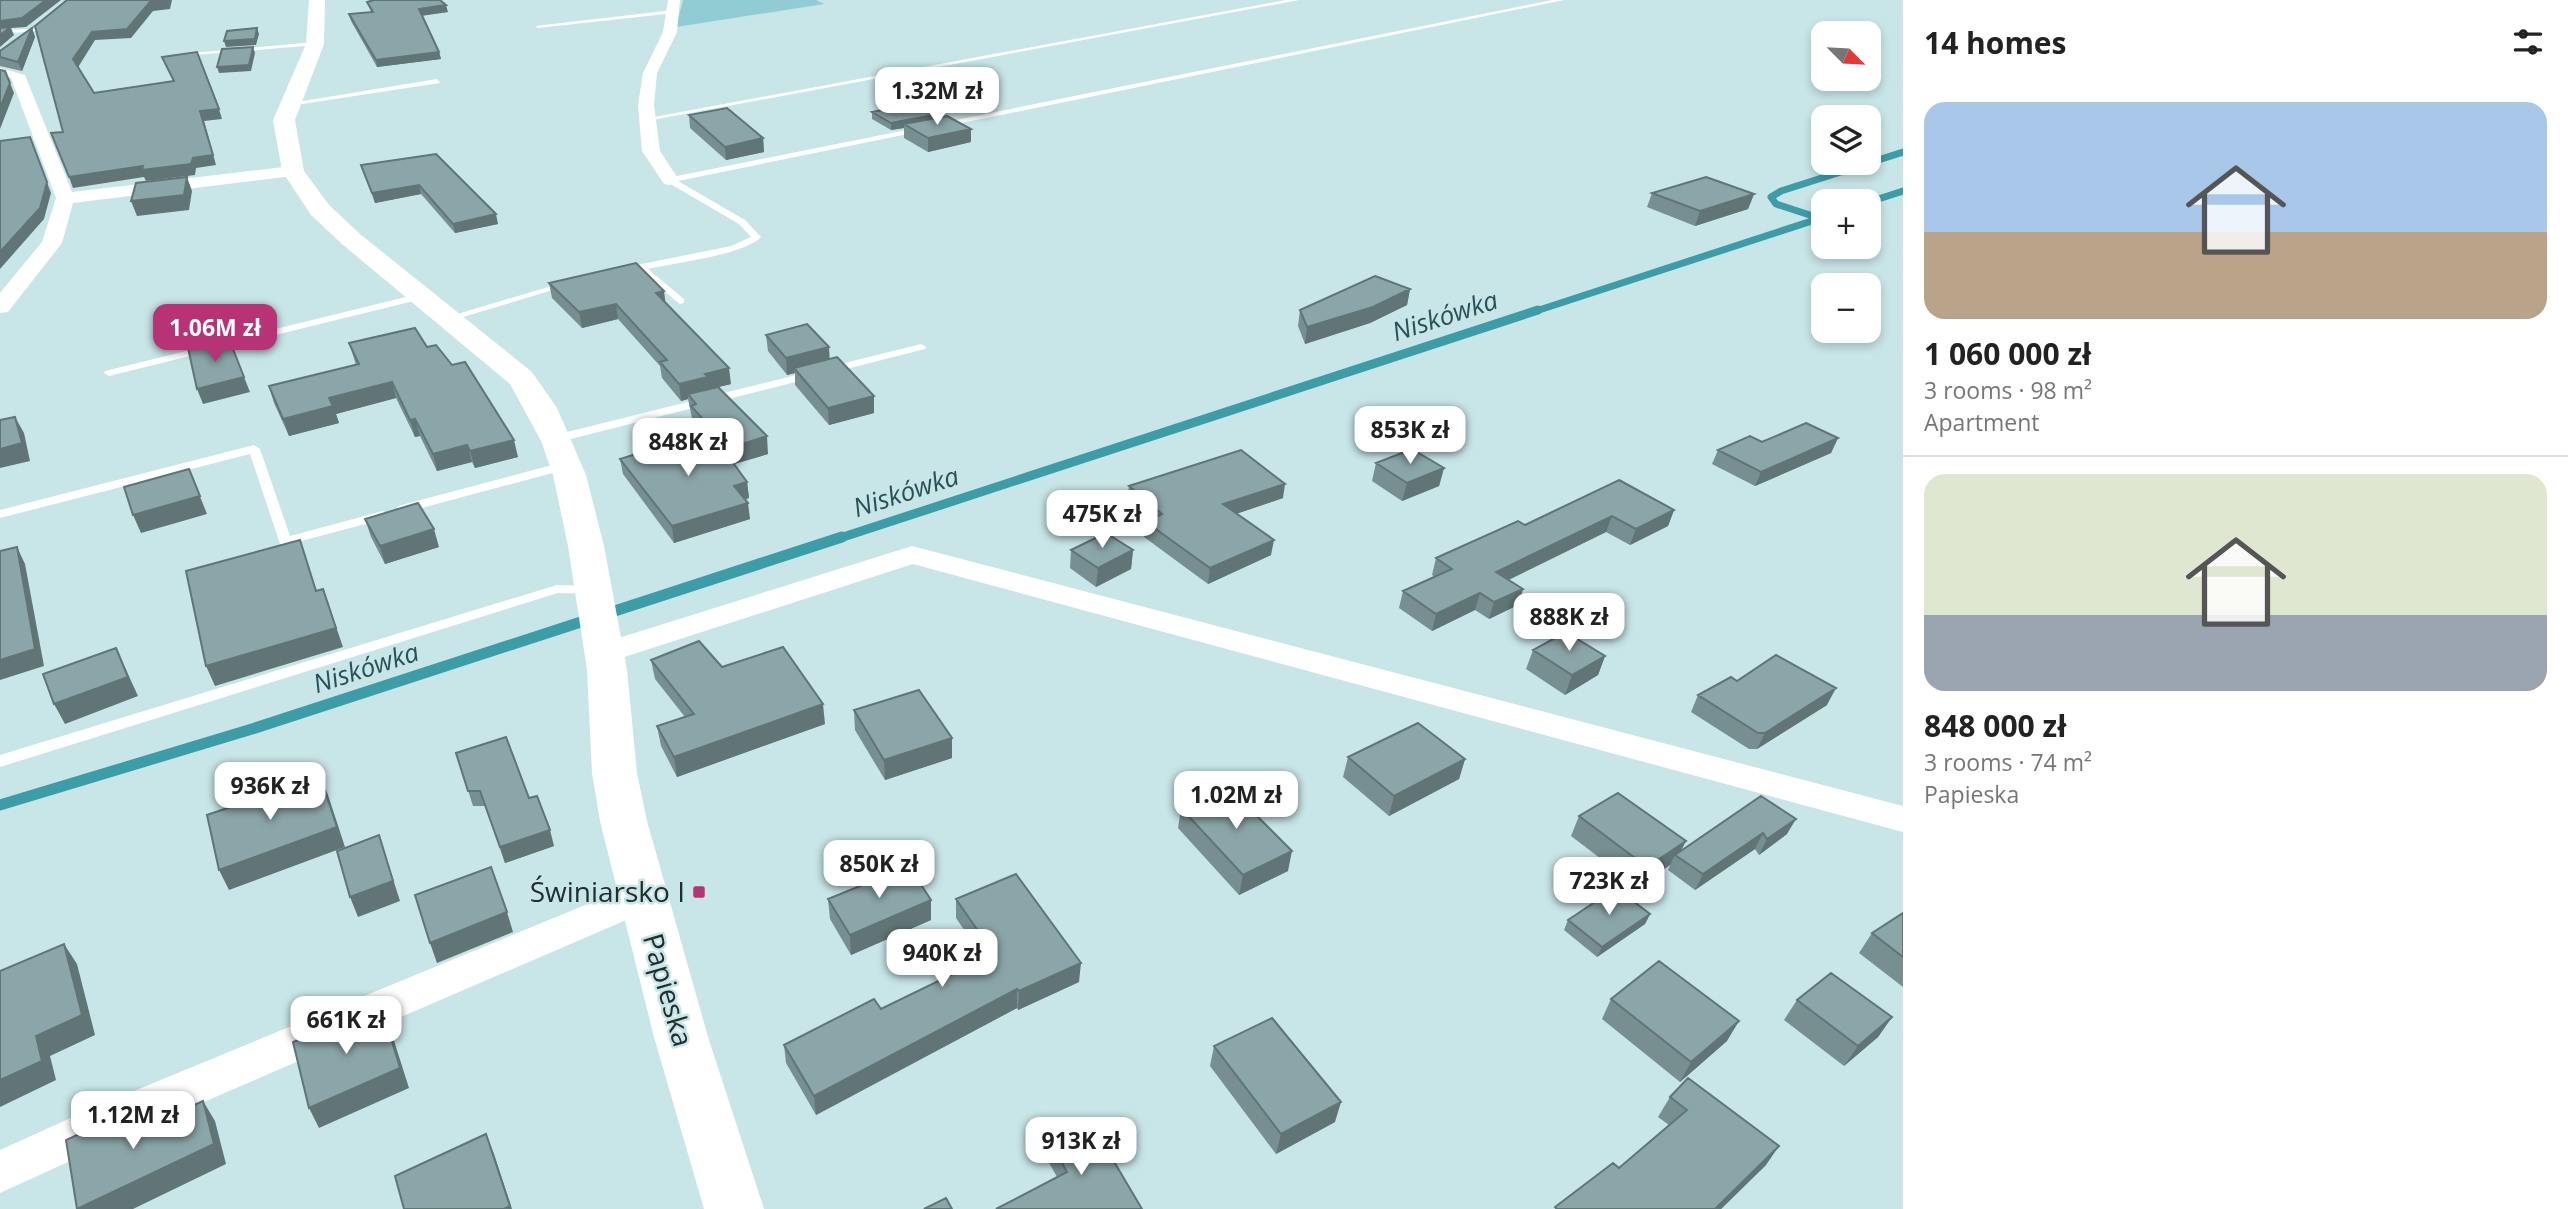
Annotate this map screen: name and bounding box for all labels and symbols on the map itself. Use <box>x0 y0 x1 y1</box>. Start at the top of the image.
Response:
north arrow <box>1811 21 1881 91</box>
pin: 1.32M zł <box>865 68 1009 127</box>
water label: Niskówka <box>1387 281 1503 349</box>
pin: 1.06M zł <box>143 304 287 364</box>
pin: 853K zł <box>1345 406 1475 466</box>
pin: 848K zł <box>623 419 753 478</box>
water label: Niskówka <box>848 457 964 525</box>
pin: 475K zł <box>1037 490 1167 550</box>
pin: 888K zł <box>1504 594 1634 653</box>
water label: Niskówka <box>308 633 424 701</box>
pin: 936K zł <box>205 762 335 822</box>
pin: 1.02M zł <box>1164 772 1308 831</box>
pin: 850K zł <box>814 841 944 900</box>
pin: 723K zł <box>1544 858 1674 917</box>
place label: Świniarsko I <box>530 872 685 910</box>
marker: Świniarsko I <box>691 884 707 900</box>
street label: Papieska <box>635 929 703 1051</box>
pin: 940K zł <box>877 930 1007 989</box>
pin: 661K zł <box>281 996 411 1056</box>
pin: 1.12M zł <box>61 1092 205 1151</box>
pin: 913K zł <box>1016 1118 1146 1177</box>

